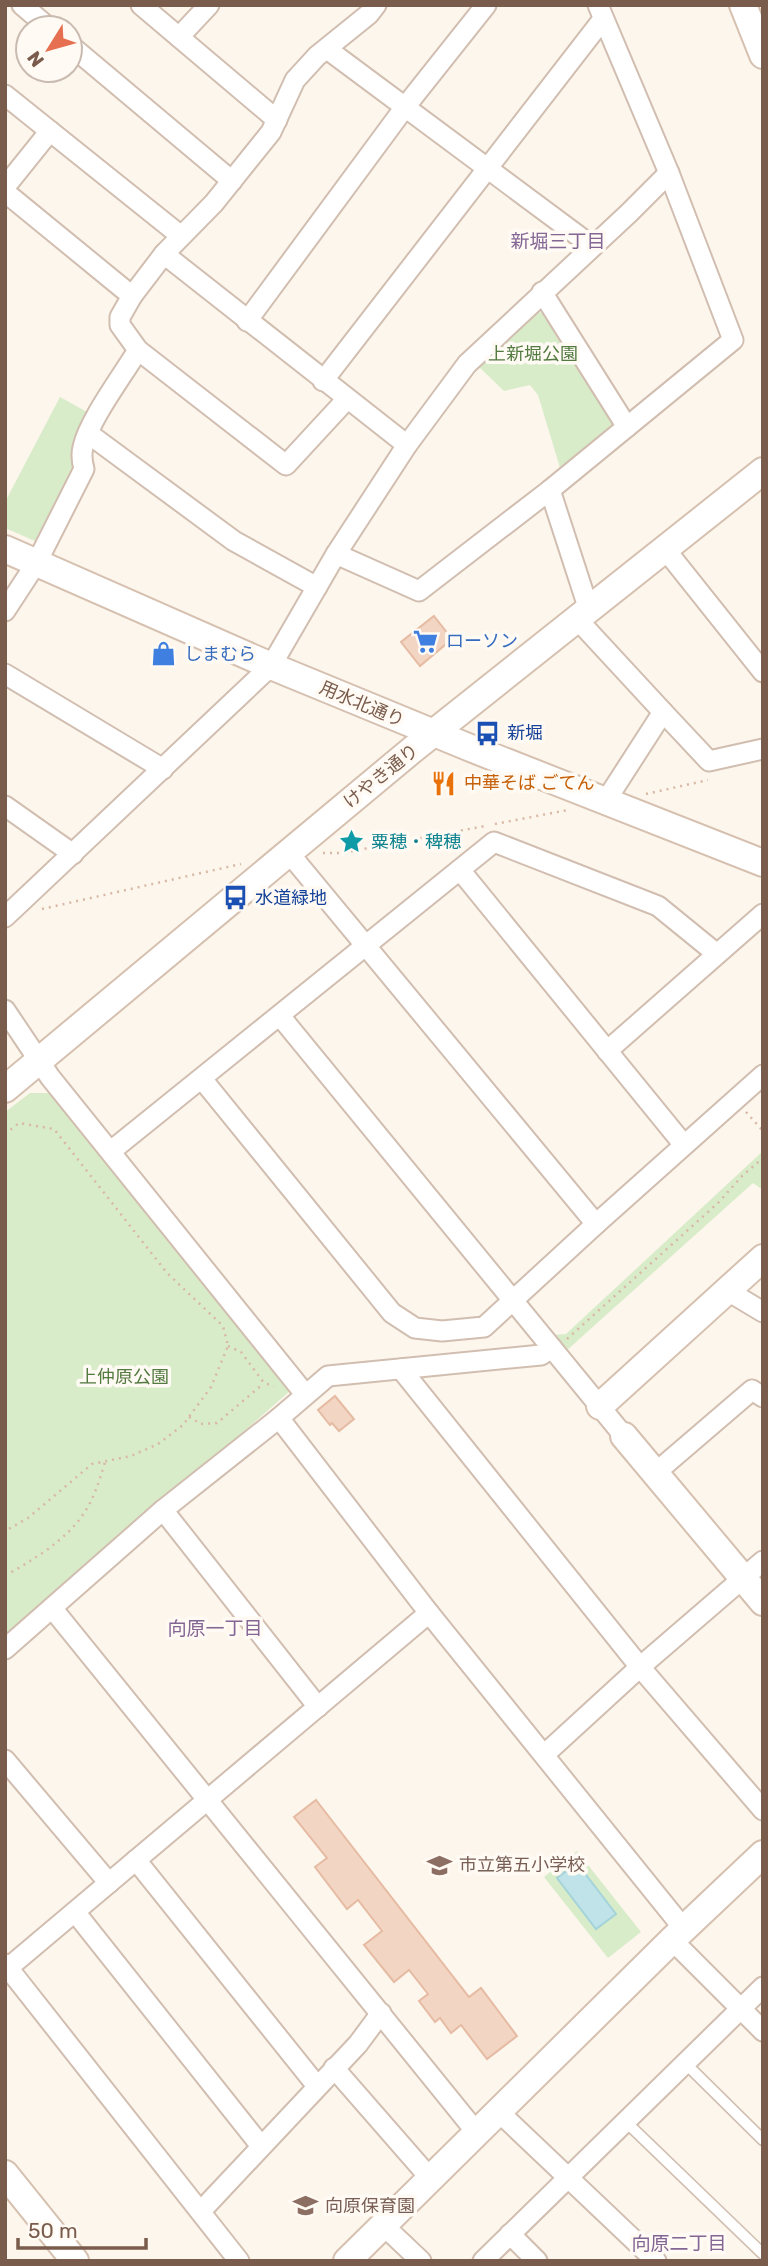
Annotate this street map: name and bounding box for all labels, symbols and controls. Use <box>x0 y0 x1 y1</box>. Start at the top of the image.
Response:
north arrow <box>14 14 84 84</box>
text: N <box>23 47 49 71</box>
district label: 新堀三丁目 <box>510 230 606 253</box>
park label: 上新堀公園 <box>488 343 578 365</box>
supermarket icon: ローソン <box>412 627 440 655</box>
place label: ローソン <box>446 630 518 652</box>
shop icon: しまむら <box>150 640 178 668</box>
place label: しまむら <box>184 643 256 665</box>
street label: 用水北通り <box>316 676 408 732</box>
bus stop icon: 新堀 <box>473 719 501 747</box>
place label: 新堀 <box>507 722 543 744</box>
street label: けやき通り <box>339 739 423 813</box>
restaurant icon: 中華そば ごてん <box>430 769 458 797</box>
place label: 中華そば ごてん <box>464 772 595 794</box>
place icon: 粟穂・稗穂 <box>337 828 365 856</box>
place label: 粟穂・稗穂 <box>371 831 461 853</box>
bus stop icon: 水道緑地 <box>221 884 249 912</box>
place label: 水道緑地 <box>255 887 327 909</box>
park label: 上仲原公園 <box>79 1366 169 1388</box>
district label: 向原一丁目 <box>167 1617 263 1640</box>
school or university icon: 市立第五小学校 <box>425 1851 453 1879</box>
place label: 市立第五小学校 <box>459 1854 585 1876</box>
school or university icon: 向原保育園 <box>291 2192 319 2220</box>
place label: 向原保育園 <box>325 2195 415 2217</box>
scale bar <box>18 2206 145 2250</box>
text: 50 m <box>28 2218 78 2243</box>
district label: 向原二丁目 <box>631 2232 727 2255</box>

